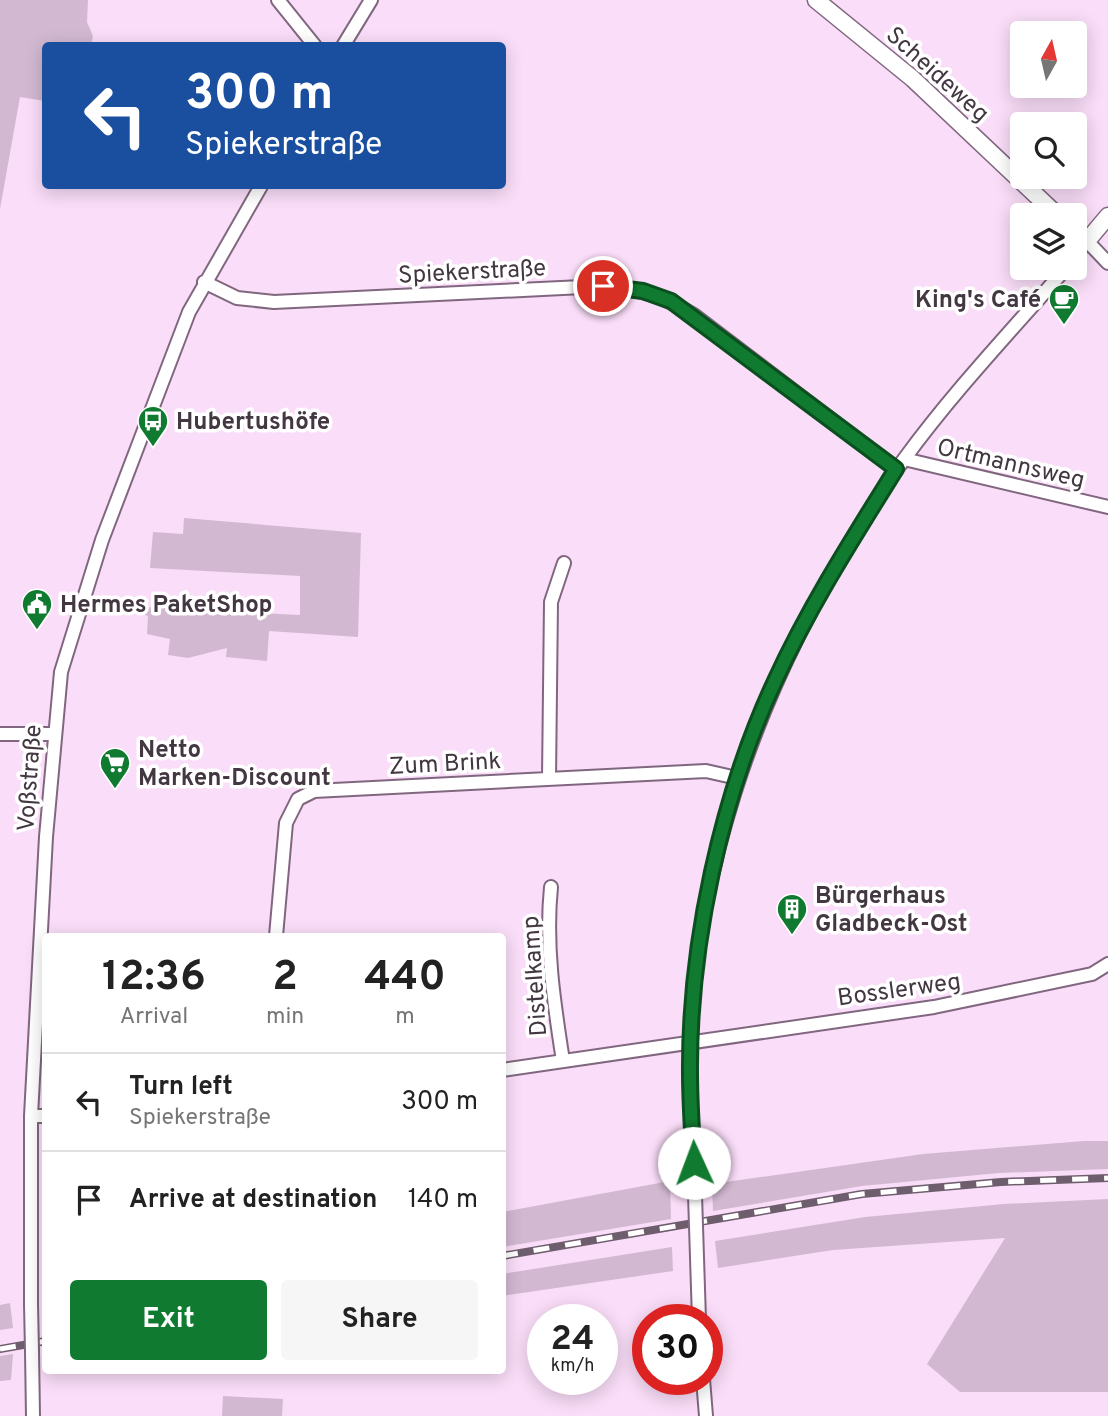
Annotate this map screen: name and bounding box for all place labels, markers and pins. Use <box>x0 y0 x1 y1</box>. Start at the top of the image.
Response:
pin <box>573 256 633 316</box>
cafe icon: King's Café <box>1047 282 1081 326</box>
place label: King's Café <box>915 286 1041 316</box>
bus stop icon: Hubertushöfe <box>136 404 170 448</box>
place label: Hubertushöfe <box>176 408 330 438</box>
public building icon: Hermes PaketShop <box>20 587 54 631</box>
place label: Hermes PaketShop <box>60 591 273 621</box>
place label: Netto Marken-Discount <box>138 736 331 794</box>
supermarket icon: Netto Marken-Discount <box>98 746 132 790</box>
place label: Bürgerhaus Gladbeck-Ost <box>815 882 967 940</box>
building icon: Bürgerhaus Gladbeck-Ost <box>775 892 809 936</box>

